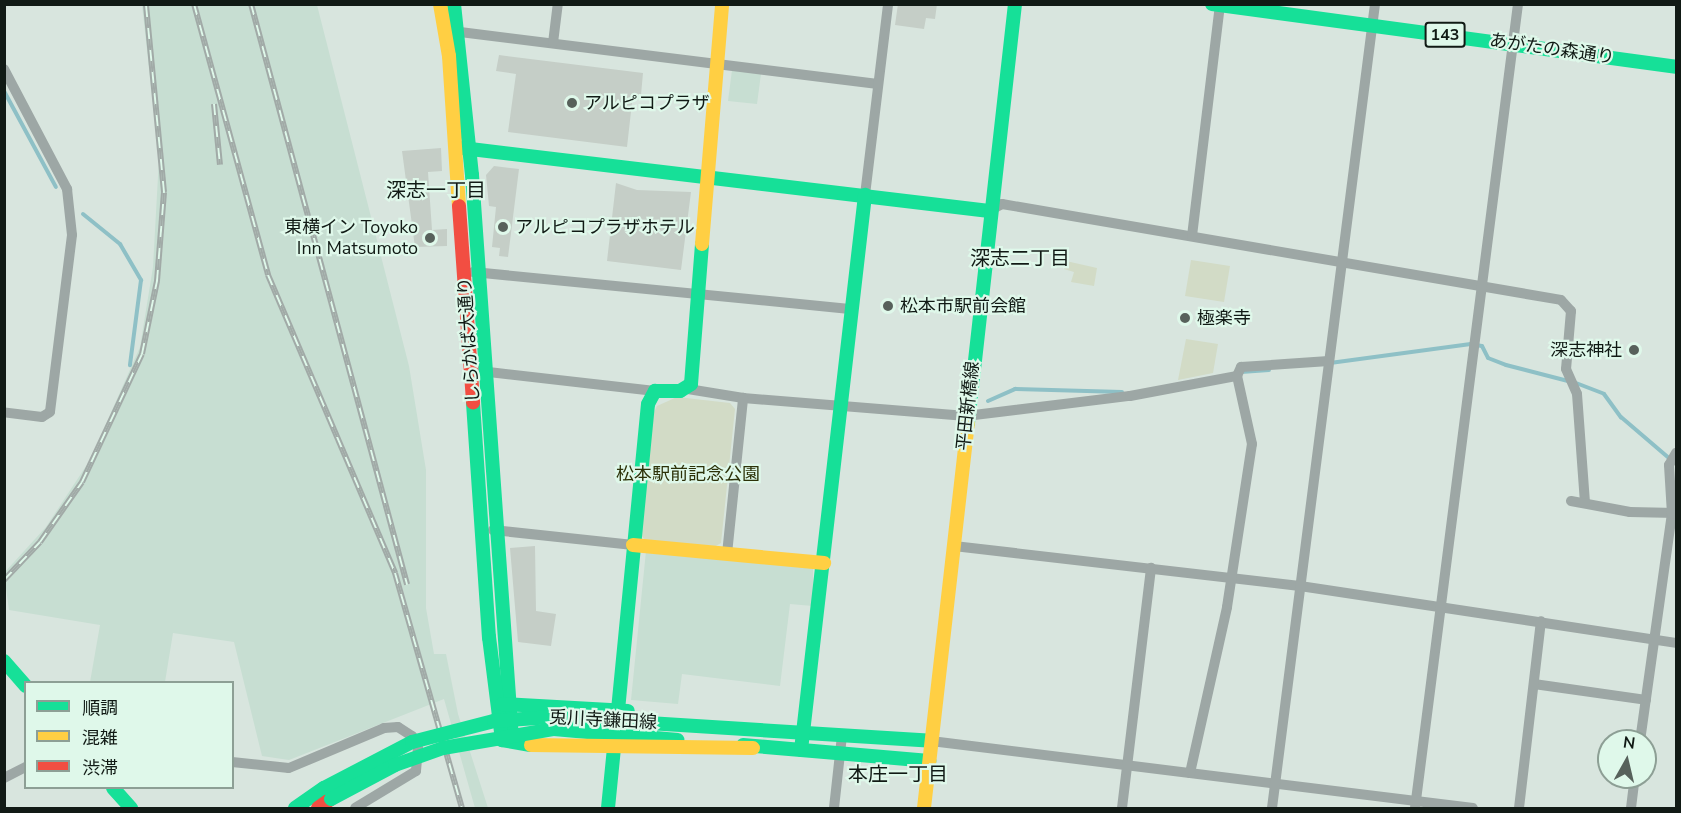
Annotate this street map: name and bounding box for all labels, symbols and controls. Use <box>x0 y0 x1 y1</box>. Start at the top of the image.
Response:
road number: 143 <box>1424 22 1466 48</box>
street label: あがたの森通り <box>1488 30 1616 68</box>
place label: アルピコプラザ <box>584 92 710 114</box>
marker: アルピコプラザ <box>565 96 579 110</box>
district label: 深志一丁目 <box>386 178 486 202</box>
place label: アルピコプラザホテル <box>515 216 695 238</box>
place label: 東横イン Toyoko Inn Matsumoto <box>284 217 418 260</box>
marker: アルピコプラザホテル <box>496 220 510 234</box>
marker: 東横イン Toyoko Inn Matsumoto <box>423 231 437 245</box>
district label: 深志二丁目 <box>970 246 1070 270</box>
street label: しらかば大通り <box>454 276 484 404</box>
place label: 松本市駅前会館 <box>900 295 1026 317</box>
marker: 松本市駅前会館 <box>881 299 895 313</box>
place label: 極楽寺 <box>1197 307 1251 329</box>
marker: 極楽寺 <box>1178 311 1192 325</box>
place label: 深志神社 <box>1550 339 1622 361</box>
marker: 深志神社 <box>1627 343 1641 357</box>
street label: 平田新橋線 <box>953 360 983 452</box>
park label: 松本駅前記念公園 <box>616 463 760 485</box>
legend <box>24 681 234 789</box>
text: 順調 <box>82 696 118 720</box>
street label: 兎川寺鎌田線 <box>549 706 657 734</box>
text: 混雑 <box>82 726 118 750</box>
north arrow <box>1597 729 1657 789</box>
text: N <box>1622 731 1637 755</box>
text: 渋滞 <box>82 756 118 780</box>
district label: 本庄一丁目 <box>848 762 948 786</box>

